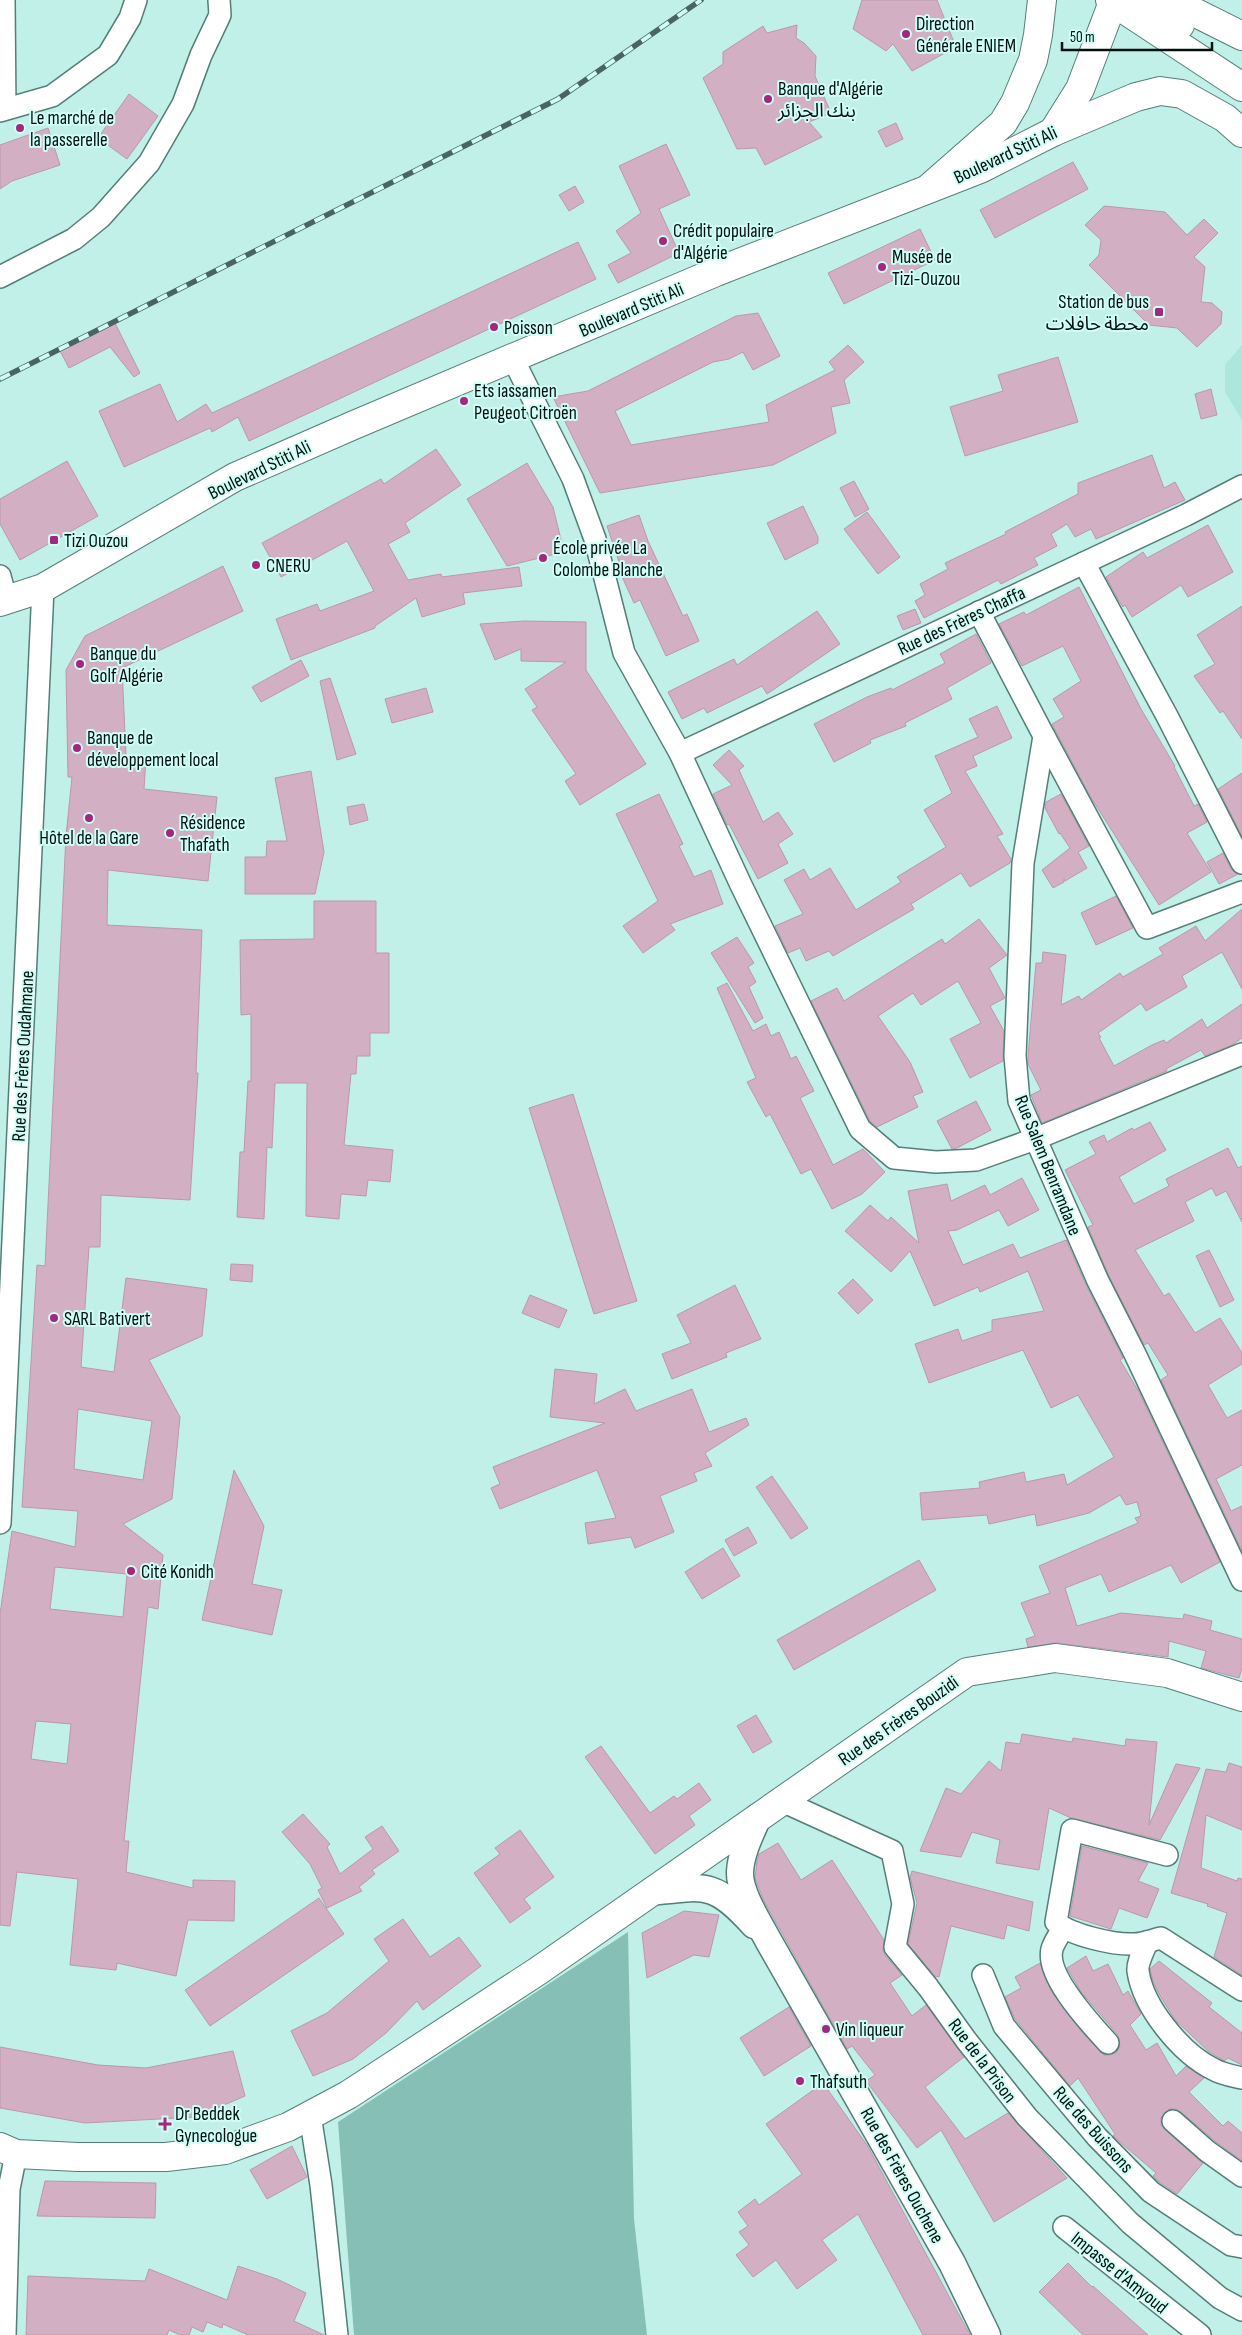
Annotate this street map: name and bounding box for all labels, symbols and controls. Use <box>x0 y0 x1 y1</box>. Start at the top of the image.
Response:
place label: Direction Générale ENIEM <box>916 13 1016 58</box>
scale bar <box>1062 20 1212 52</box>
marker: Direction Générale ENIEM <box>900 28 912 40</box>
text: 50 m <box>1070 28 1095 47</box>
place label: Banque d'Algérie بنك الجزائر <box>777 78 883 123</box>
marker: Banque d'Algérie بنك الجزائر <box>762 93 774 105</box>
place label: Le marché de la passerelle <box>30 107 114 152</box>
street label: Boulevard Stiti Ali <box>950 121 1061 189</box>
marker: Le marché de la passerelle <box>14 122 26 134</box>
place label: Crédit populaire d'Algérie <box>673 220 774 265</box>
marker: Crédit populaire d'Algérie <box>657 235 669 247</box>
place label: Musée de Tizi-Ouzou <box>892 246 960 291</box>
marker: Musée de Tizi-Ouzou <box>876 261 888 273</box>
street label: Boulevard Stiti Ali <box>576 278 687 343</box>
place label: Station de bus محطة حافلات <box>1046 291 1149 336</box>
marker: Station de bus محطة حافلات <box>1153 306 1165 318</box>
place label: Poisson <box>504 317 553 340</box>
marker: Poisson <box>488 321 500 333</box>
place label: Ets iassamen Peugeot Citroën <box>474 380 577 425</box>
marker: Ets iassamen Peugeot Citroën <box>458 395 470 407</box>
street label: Boulevard Stiti Ali <box>205 436 315 505</box>
place label: Tizi Ouzou <box>64 530 128 553</box>
marker: Tizi Ouzou <box>48 534 60 546</box>
place label: École privée La Colombe Blanche <box>553 537 663 582</box>
marker: École privée La Colombe Blanche <box>537 552 549 564</box>
place label: CNERU <box>266 555 311 578</box>
marker: CNERU <box>250 559 262 571</box>
street label: Rue des Frères Chaffa <box>894 582 1029 661</box>
place label: Banque du Golf Algérie <box>90 643 163 688</box>
marker: Banque du Golf Algérie <box>74 658 86 670</box>
place label: Banque de développement local <box>87 727 219 772</box>
marker: Banque de développement local <box>71 742 83 754</box>
marker: Hôtel de la Gare <box>83 812 95 824</box>
place label: Résidence Thafath <box>180 812 245 857</box>
place label: Hôtel de la Gare <box>39 827 139 850</box>
marker: Résidence Thafath <box>164 827 176 839</box>
street label: Rue des Frères Oudahmane <box>8 970 39 1142</box>
street label: Rue Salem Benramdane <box>1009 1092 1086 1239</box>
place label: SARL Bativert <box>64 1308 151 1331</box>
marker: SARL Bativert <box>48 1312 60 1324</box>
place label: Cité Konidh <box>141 1561 214 1584</box>
marker: Cité Konidh <box>125 1565 137 1577</box>
street label: Rue des Frères Bouzidi <box>834 1671 963 1771</box>
street label: Rue de la Prison <box>943 2014 1021 2108</box>
place label: Vin liqueur <box>836 2019 904 2042</box>
marker: Vin liqueur <box>820 2023 832 2035</box>
place label: Thafsuth <box>810 2071 867 2094</box>
marker: Thafsuth <box>794 2075 806 2087</box>
street label: Rue des Buissons <box>1048 2082 1138 2178</box>
place label: Dr Beddek Gynecologue <box>175 2103 257 2148</box>
street label: Rue des Frères Ouchene <box>855 2104 949 2248</box>
marker: Dr Beddek Gynecologue <box>159 2118 171 2130</box>
street label: Impasse d'Amyoud <box>1066 2227 1172 2319</box>

